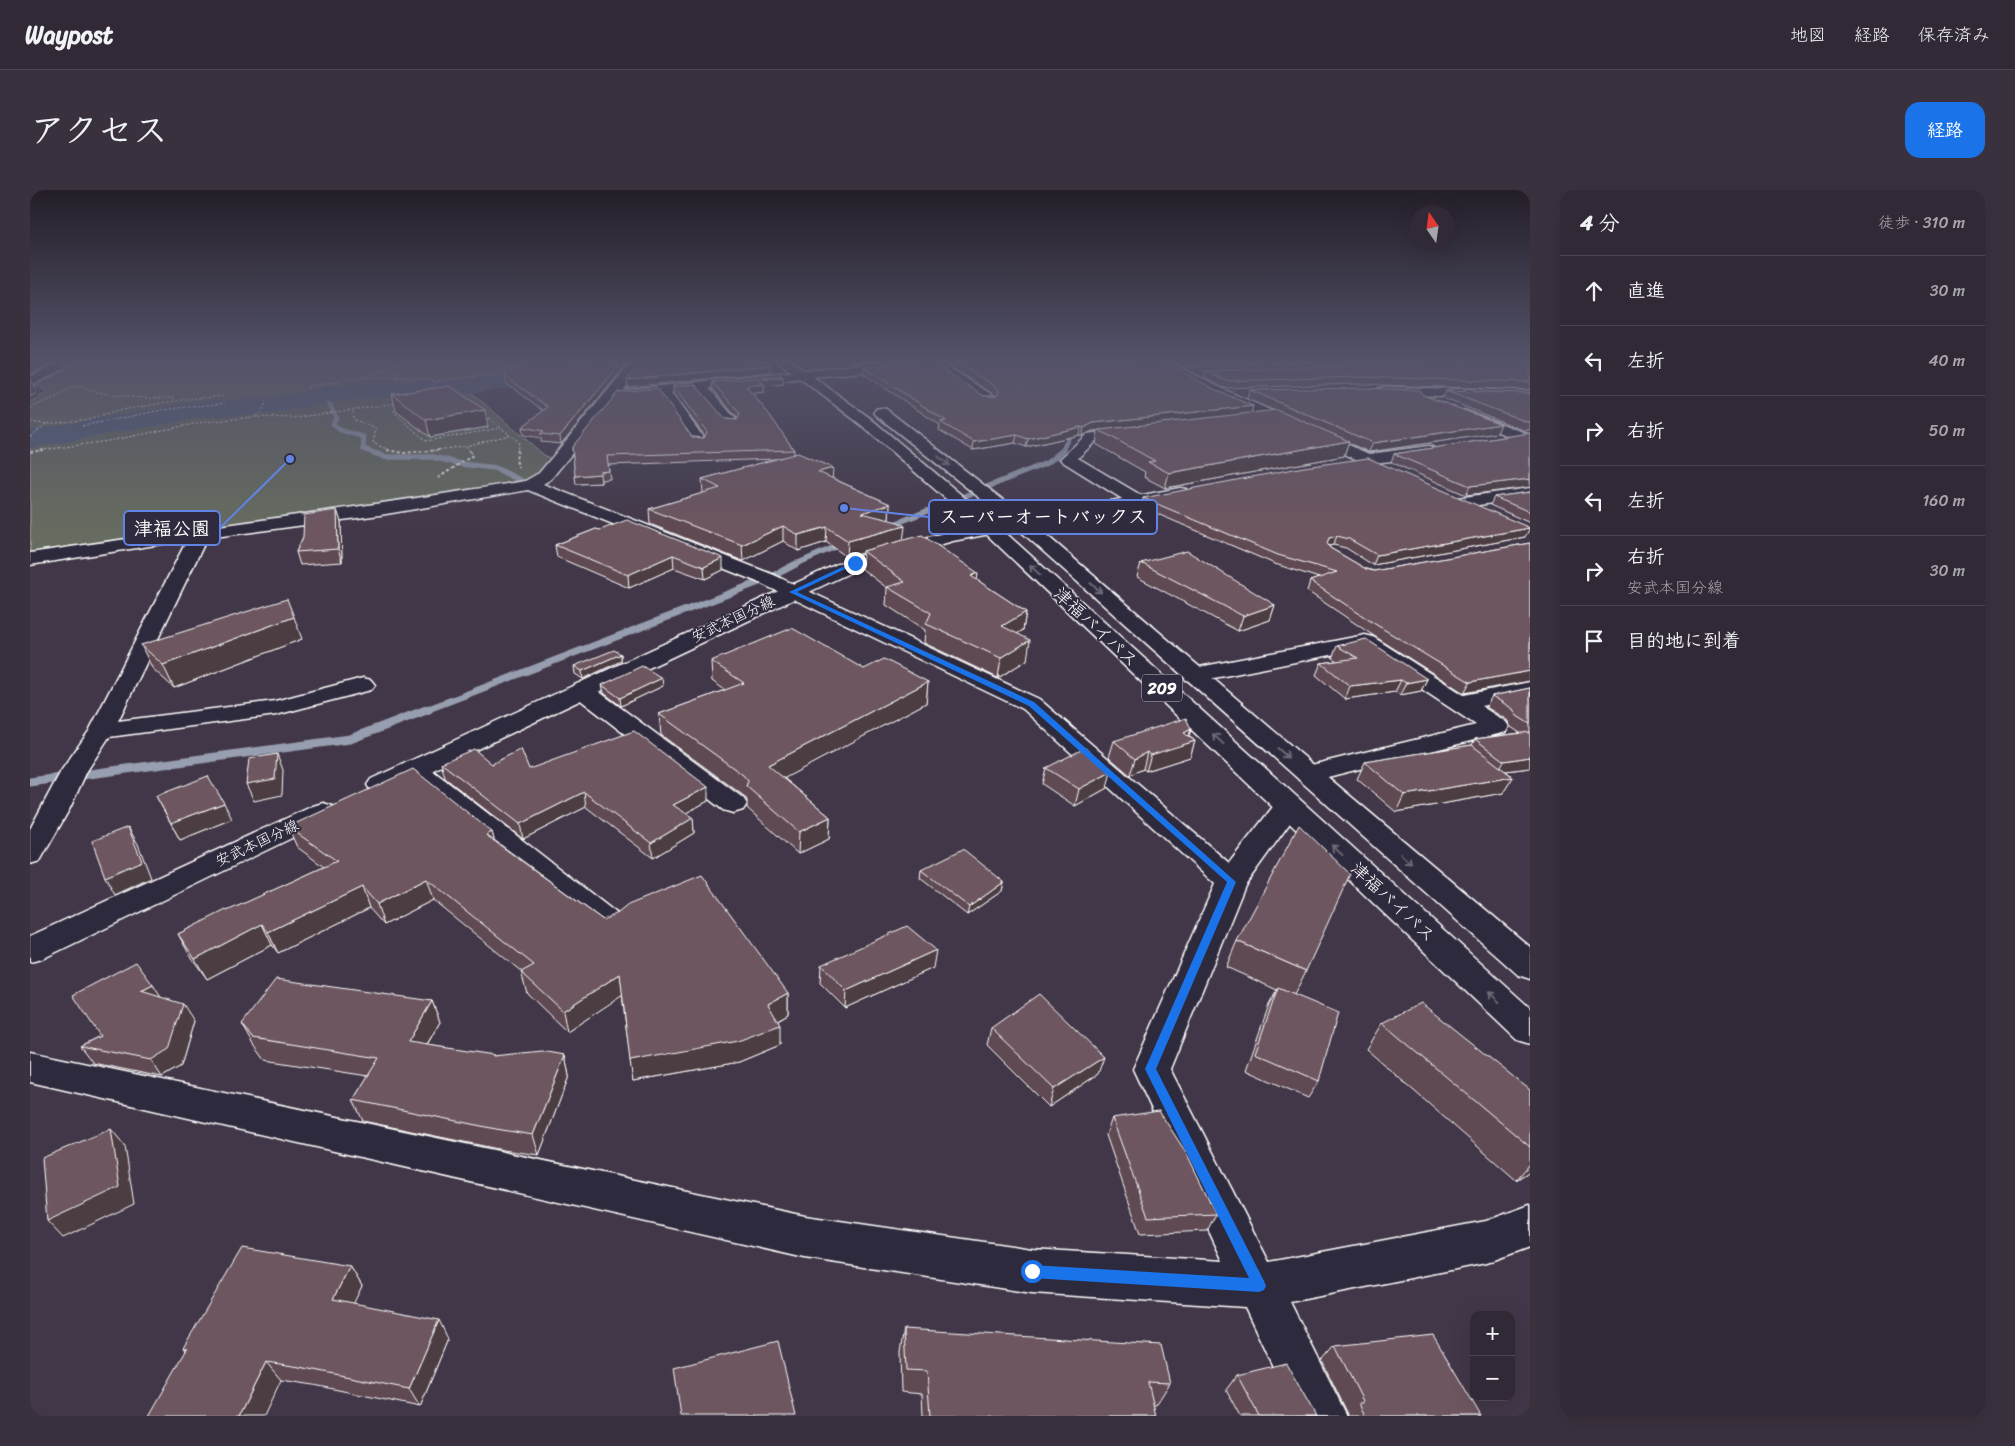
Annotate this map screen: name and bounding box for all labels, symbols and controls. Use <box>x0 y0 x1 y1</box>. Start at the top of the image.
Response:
text: Waypost <box>25 14 113 56</box>
text: 地図 <box>1790 19 1826 51</box>
text: 経路 <box>1854 19 1890 51</box>
text: 保存済み <box>1918 19 1990 51</box>
text: アクセス <box>30 99 168 161</box>
button: 経路 <box>1905 102 1985 158</box>
text: 4 分 <box>1580 204 1620 242</box>
north arrow <box>1410 205 1455 250</box>
text: 徒歩 · 310 m <box>1878 208 1965 237</box>
text: 直進 <box>1627 274 1665 307</box>
text: 30 m <box>1930 276 1965 305</box>
icon: ahead <box>1580 277 1608 305</box>
text: 左折 <box>1627 344 1665 377</box>
text: 40 m <box>1928 346 1965 375</box>
icon: left <box>1580 347 1608 375</box>
text: 右折 <box>1627 414 1665 447</box>
text: 50 m <box>1929 416 1965 445</box>
icon: right <box>1580 417 1608 445</box>
one-way arrow <box>937 456 950 467</box>
text: 左折 <box>1627 484 1665 517</box>
text: 160 m <box>1922 486 1965 515</box>
icon: left <box>1580 487 1608 515</box>
callout: スーパーオートバックス <box>929 500 1157 534</box>
text: スーパーオートバックス <box>939 500 1147 533</box>
callout: 津福公園 <box>124 511 220 545</box>
text: 津福公園 <box>134 512 210 545</box>
text: 右折 <box>1627 540 1665 573</box>
route end <box>844 552 867 575</box>
text: 30 m <box>1930 556 1965 585</box>
icon: right <box>1580 557 1608 585</box>
one-way arrow <box>1028 564 1041 575</box>
text: 安武本国分線 <box>1627 573 1723 602</box>
street label: 津福バイパス <box>1046 579 1146 675</box>
one-way arrow <box>1089 582 1102 594</box>
street label: 安武本国分線 <box>687 588 779 650</box>
text: 目的地に到着 <box>1627 624 1741 657</box>
icon: arrive <box>1580 627 1608 655</box>
road number: 209 <box>1142 674 1182 702</box>
one-way arrow <box>1212 733 1224 745</box>
one-way arrow <box>1277 747 1290 759</box>
street label: 安武本国分線 <box>211 812 303 874</box>
one-way arrow <box>1331 844 1344 856</box>
street label: 津福バイパス <box>1343 854 1443 950</box>
one-way arrow <box>1400 854 1413 865</box>
one-way arrow <box>1488 991 1501 1003</box>
route start <box>1021 1260 1044 1283</box>
map controls <box>1470 1311 1515 1401</box>
button: + <box>1470 1311 1515 1356</box>
button: − <box>1470 1356 1515 1401</box>

